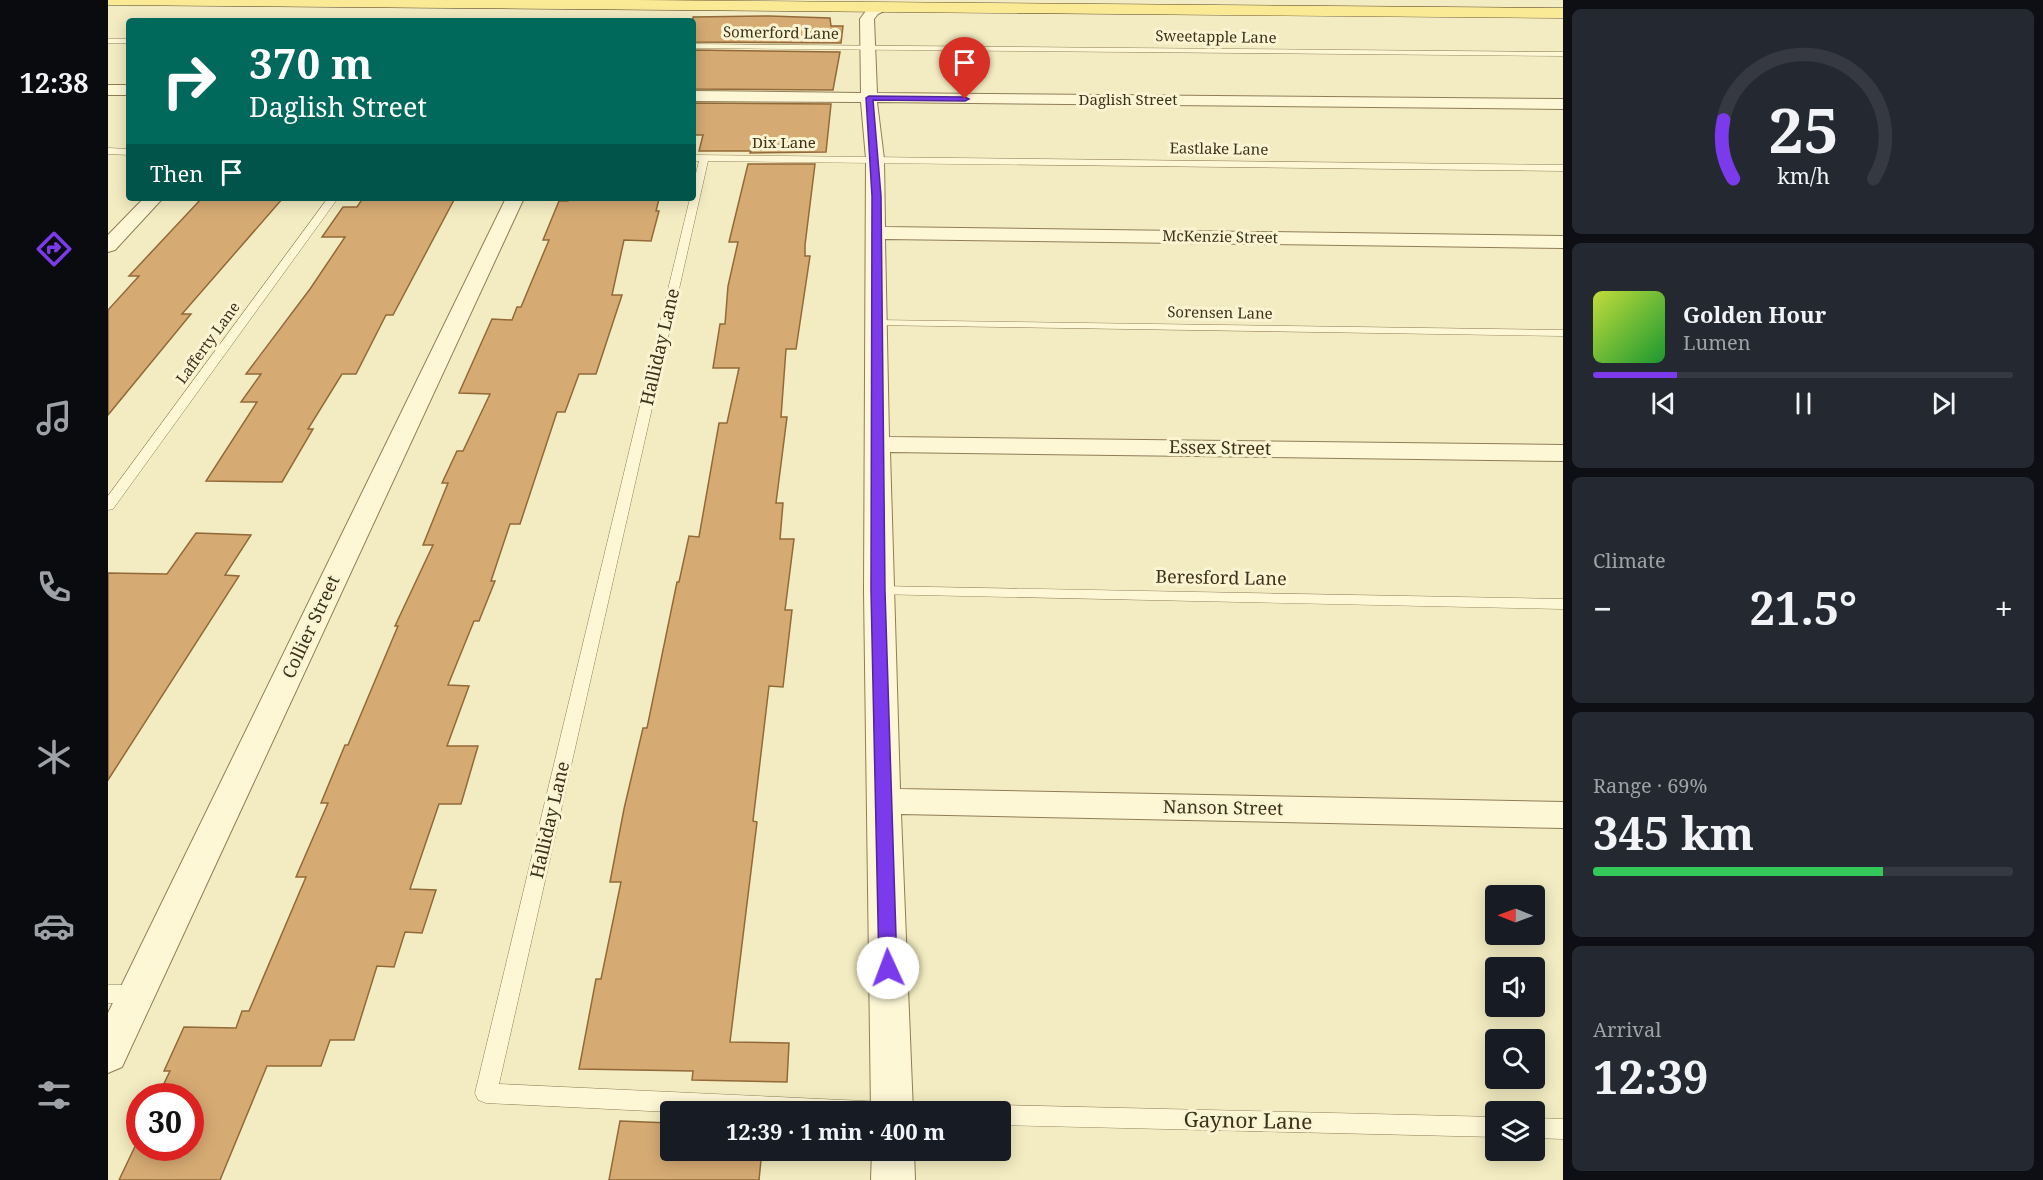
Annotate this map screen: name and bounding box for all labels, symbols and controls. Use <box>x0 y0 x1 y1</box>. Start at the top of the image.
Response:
street label: Somerford Lane <box>723 21 839 43</box>
street label: Sweetapple Lane <box>1155 25 1277 47</box>
text: 370 m <box>249 34 373 91</box>
pin <box>939 37 990 99</box>
icon: right <box>150 42 228 120</box>
icon: arrive <box>948 46 981 79</box>
text: 12:38 <box>19 64 89 101</box>
text: 25 <box>1768 86 1838 171</box>
text: Daglish Street <box>249 88 427 125</box>
street label: Daglish Street <box>1079 89 1177 109</box>
street label: Dix Lane <box>752 132 816 152</box>
street label: Eastlake Lane <box>1169 137 1269 159</box>
icon: arrive <box>215 156 248 189</box>
text: Then <box>150 158 203 188</box>
text: km/h <box>1777 161 1830 190</box>
street label: McKenzie Street <box>1162 225 1278 247</box>
icon: directions <box>33 228 75 270</box>
street label: Halliday Lane <box>634 286 684 408</box>
street label: Lafferty Lane <box>171 297 244 387</box>
text: Golden Hour <box>1683 299 1826 329</box>
street label: Sorensen Lane <box>1167 301 1273 323</box>
text: Lumen <box>1683 329 1751 356</box>
icon: previous <box>1647 387 1680 420</box>
icon: pause <box>1787 387 1820 420</box>
icon: next <box>1927 387 1960 420</box>
icon: music <box>33 397 75 439</box>
street label: Essex Street <box>1169 434 1271 460</box>
text: Climate <box>1593 547 1666 574</box>
street label: Beresford Lane <box>1155 564 1287 590</box>
icon: phone <box>33 566 75 608</box>
street label: Collier Street <box>276 571 345 682</box>
text: 21.5° <box>1750 577 1857 638</box>
text: − <box>1593 586 1612 631</box>
text: + <box>1995 586 2013 631</box>
icon: climate <box>33 736 75 778</box>
street label: Halliday Lane <box>524 759 574 881</box>
text: Range · 69% <box>1593 772 1707 799</box>
street label: Nanson Street <box>1163 794 1283 820</box>
text: 345 km <box>1593 802 1754 863</box>
north arrow <box>1485 885 1545 945</box>
map controls <box>1485 885 1545 1161</box>
icon: car <box>33 905 75 947</box>
position arrow <box>856 936 920 1000</box>
button: sound <box>1485 957 1545 1017</box>
text: Arrival <box>1593 1016 1661 1043</box>
button: search <box>1485 1029 1545 1089</box>
text: 12:39 <box>1593 1046 1708 1107</box>
icon: filters <box>33 1074 75 1116</box>
speed limit sign: 30 <box>126 1083 204 1161</box>
button: layers <box>1485 1101 1545 1161</box>
street label: Gaynor Lane <box>1183 1105 1313 1135</box>
text: 12:39 · 1 min · 400 m <box>726 1116 945 1146</box>

